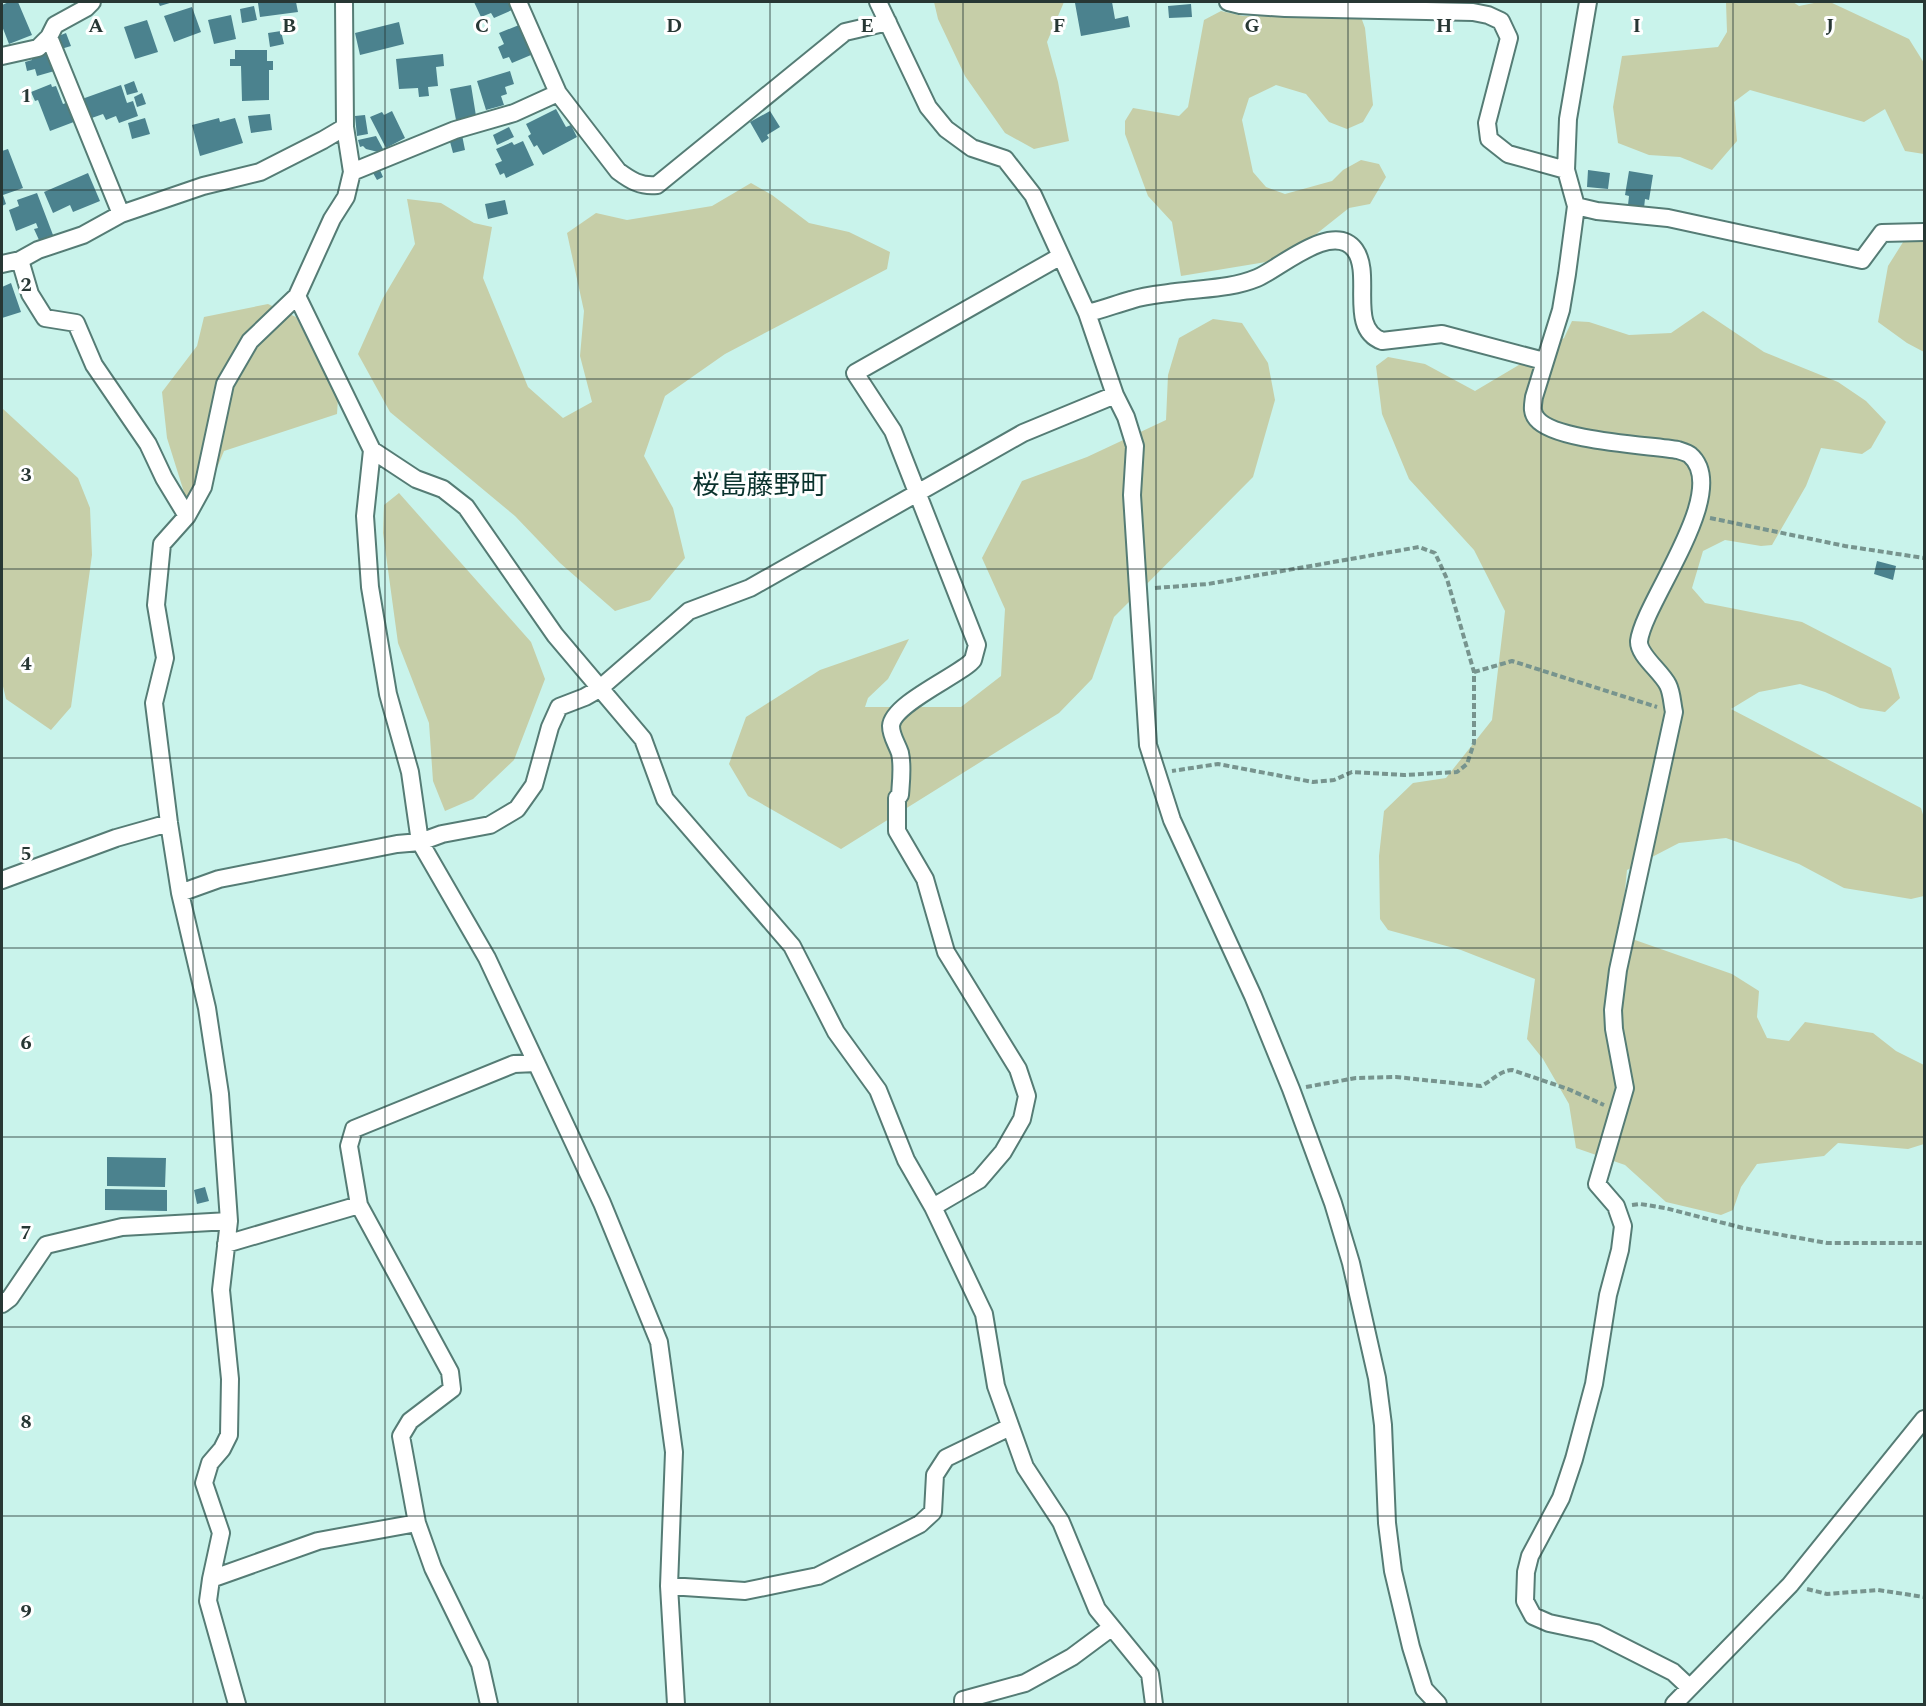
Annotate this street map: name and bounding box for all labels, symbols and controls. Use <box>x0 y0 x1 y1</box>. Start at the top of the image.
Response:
text: A <box>88 11 104 41</box>
text: B <box>282 11 296 41</box>
text: C <box>475 11 489 41</box>
text: D <box>666 11 682 41</box>
text: E <box>860 11 874 41</box>
text: F <box>1053 11 1065 41</box>
text: G <box>1244 11 1260 41</box>
text: H <box>1436 11 1452 41</box>
text: I <box>1633 11 1641 41</box>
text: J <box>1826 11 1834 41</box>
text: 1 <box>20 81 32 111</box>
text: 2 <box>20 270 32 300</box>
text: 3 <box>20 460 32 490</box>
district label: 桜島藤野町 <box>693 465 828 507</box>
text: 4 <box>20 649 32 679</box>
text: 5 <box>20 839 32 869</box>
text: 6 <box>20 1028 32 1058</box>
text: 7 <box>20 1218 32 1248</box>
text: 8 <box>20 1407 32 1437</box>
text: 9 <box>20 1597 32 1627</box>

